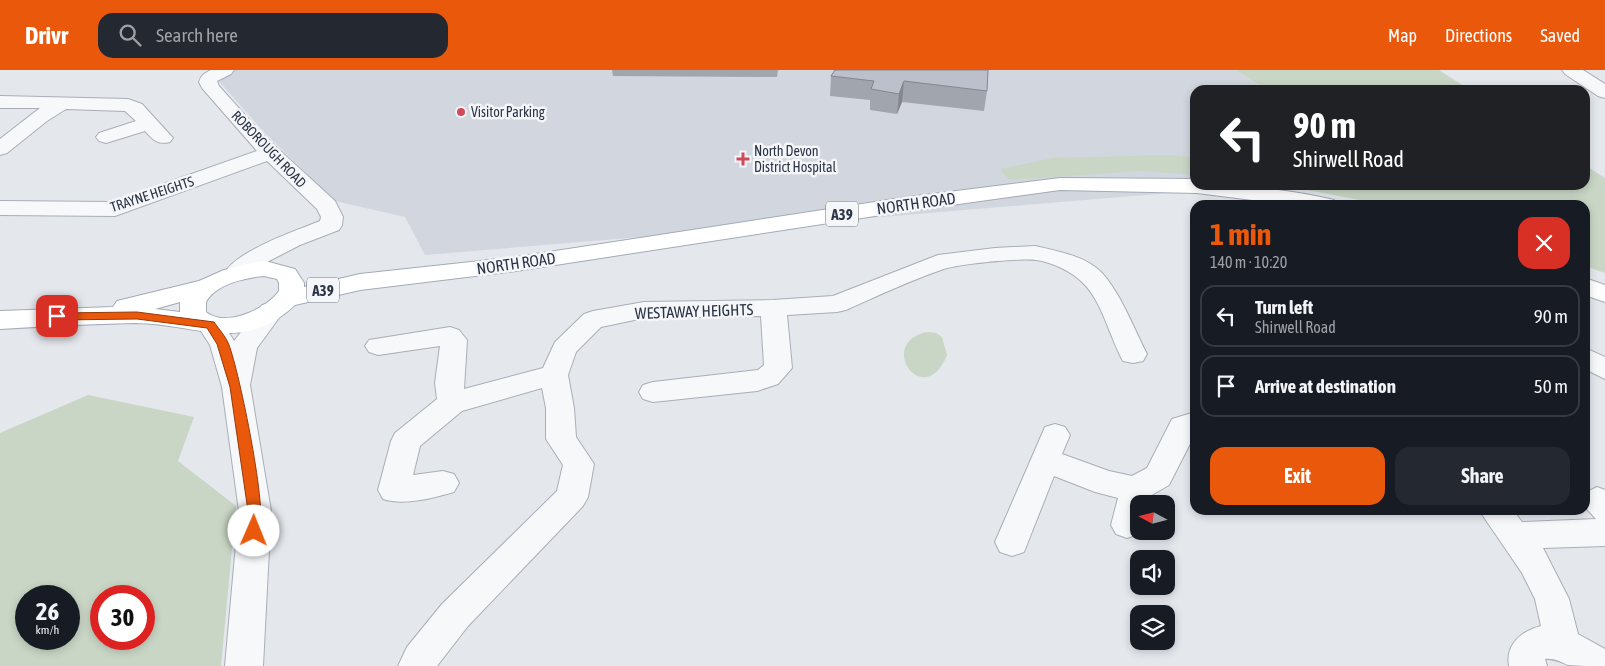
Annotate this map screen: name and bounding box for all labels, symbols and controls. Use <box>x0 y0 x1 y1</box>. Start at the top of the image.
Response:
search box <box>98 13 448 58</box>
icon: search <box>116 21 144 49</box>
text: Drivr <box>25 22 68 49</box>
text: Search here <box>156 24 238 46</box>
text: Map <box>1388 25 1417 46</box>
text: Directions <box>1445 25 1512 46</box>
text: Saved <box>1540 25 1580 46</box>
place label: Visitor Parking <box>471 104 545 120</box>
icon: left <box>1210 105 1275 170</box>
text: 90 m <box>1293 105 1356 145</box>
marker: Visitor Parking <box>455 106 467 118</box>
street label: ROBOROUGH ROAD <box>228 107 310 191</box>
place label: North Devon District Hospital <box>754 143 837 175</box>
text: Shirwell Road <box>1293 146 1404 172</box>
marker: North Devon District Hospital <box>736 152 750 166</box>
street label: TRAYNE HEIGHTS <box>108 173 196 215</box>
street label: NORTH ROAD <box>875 189 957 217</box>
road number: A39 <box>826 202 858 226</box>
text: 1 min <box>1210 217 1271 251</box>
button: close <box>1518 217 1570 269</box>
street label: NORTH ROAD <box>475 249 557 277</box>
text: 140 m · 10:20 <box>1210 253 1287 271</box>
road number: A39 <box>307 278 339 302</box>
pin <box>36 295 78 337</box>
text: Turn left <box>1255 296 1313 318</box>
street label: WESTAWAY HEIGHTS <box>635 300 754 322</box>
icon: arrive <box>43 302 71 330</box>
icon: left <box>1212 302 1240 330</box>
text: 90 m <box>1534 305 1568 327</box>
text: Shirwell Road <box>1255 318 1336 336</box>
icon: arrive <box>1212 372 1240 400</box>
text: Arrive at destination <box>1255 375 1396 397</box>
text: 50 m <box>1534 375 1568 397</box>
button: Exit <box>1210 447 1385 505</box>
button: Share <box>1395 447 1570 505</box>
north arrow <box>1130 495 1175 540</box>
map controls <box>1130 495 1175 650</box>
position arrow <box>227 504 279 556</box>
button: sound <box>1130 550 1175 595</box>
speed limit sign: 30 <box>90 585 155 650</box>
text: 26 <box>36 597 59 625</box>
button: layers <box>1130 605 1175 650</box>
text: km/h <box>36 623 59 637</box>

